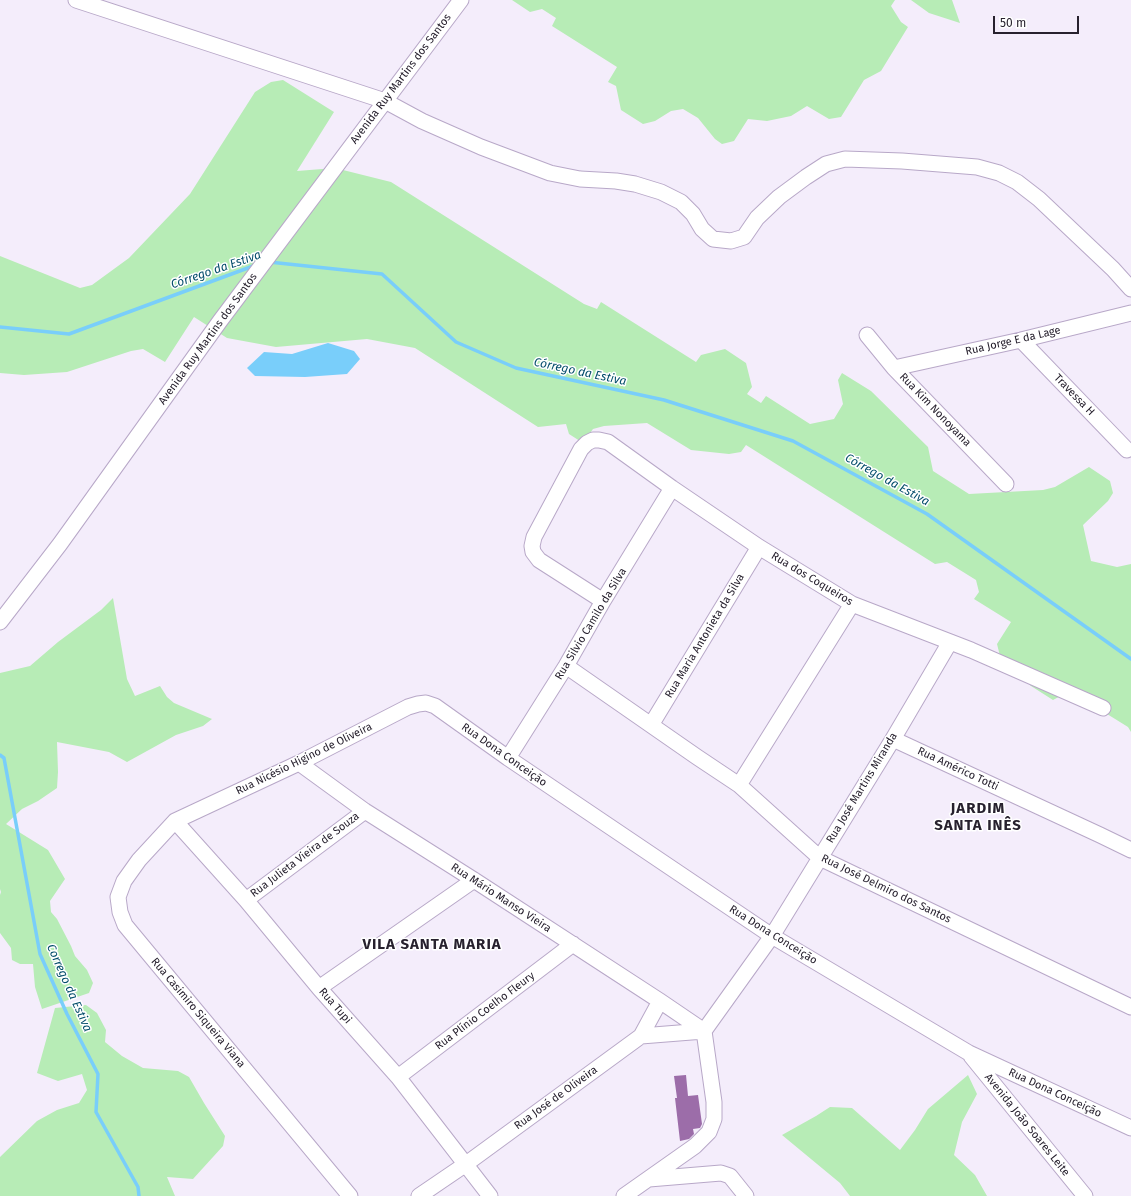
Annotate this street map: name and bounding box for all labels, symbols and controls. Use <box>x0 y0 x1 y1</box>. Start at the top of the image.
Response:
scale bar <box>995 8 1081 34</box>
street label: Avenida Ruy Martins dos Santos <box>348 11 454 147</box>
text: 50 m <box>1000 16 1026 30</box>
water label: Córrego da Estiva <box>169 248 263 292</box>
street label: Avenida Ruy Martins dos Santos <box>156 271 260 407</box>
street label: Rua Jorge E da Lage <box>964 324 1062 358</box>
water label: Córrego da Estiva <box>532 355 628 389</box>
street label: Rua Kim Nonoyama <box>896 370 974 450</box>
street label: Travessa H <box>1051 371 1097 419</box>
water label: Córrego da Estiva <box>842 451 932 509</box>
street label: Rua dos Coqueiros <box>769 549 855 609</box>
street label: Rua Silvio Camilo da Silva <box>552 566 630 682</box>
street label: Rua Maria Antonieta da Silva <box>663 571 747 701</box>
street label: Rua Nicésio Higino de Oliveira <box>234 720 374 798</box>
street label: Rua Dona Conceição <box>459 721 549 789</box>
street label: Rua José Martins Miranda <box>824 730 900 846</box>
street label: Rua Américo Totti <box>915 744 1001 794</box>
district label: JARDIM SANTA INÊS <box>934 800 1022 835</box>
street label: Rua Julieta Vieira de Souza <box>248 810 362 900</box>
street label: Rua José Delmiro dos Santos <box>819 852 953 926</box>
street label: Rua Mário Manso Vieira <box>448 861 554 935</box>
street label: Rua Dona Conceição <box>727 903 819 967</box>
district label: VILA SANTA MARIA <box>362 936 502 954</box>
water label: Corrego da Estiva <box>43 942 95 1034</box>
street label: Rua Casimiro Siqueira Viana <box>148 955 248 1071</box>
street label: Rua Plínio Coelho Fleury <box>433 969 537 1053</box>
street label: Rua Tupi <box>316 985 354 1027</box>
street label: Rua José de Oliveira <box>512 1063 600 1133</box>
street label: Rua Dona Conceição <box>1006 1066 1104 1120</box>
street label: Avenida João Soares Leite <box>982 1071 1072 1179</box>

